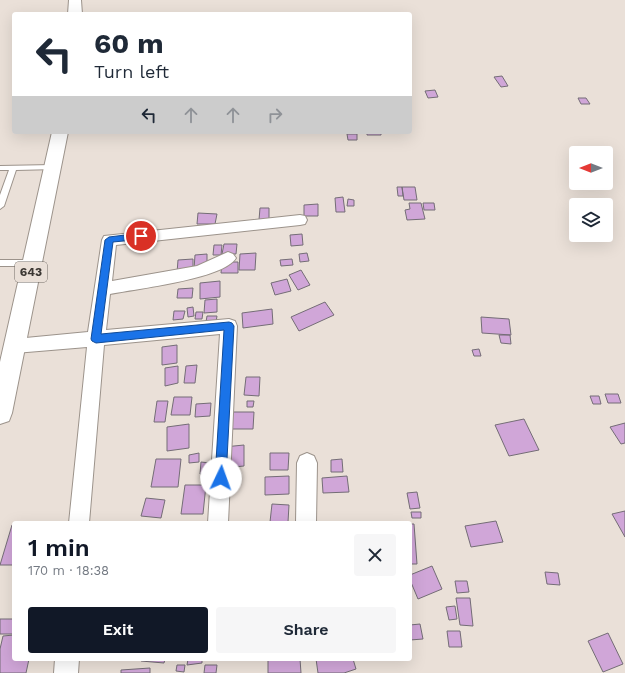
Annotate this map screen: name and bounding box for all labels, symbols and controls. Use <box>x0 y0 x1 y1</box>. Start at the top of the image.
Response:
text: 60 m <box>94 27 164 60</box>
icon: left <box>28 28 80 80</box>
text: Turn left <box>94 61 169 82</box>
icon: left <box>138 104 160 126</box>
icon: ahead <box>180 104 202 126</box>
icon: ahead <box>222 104 244 126</box>
icon: right <box>264 104 286 126</box>
north arrow <box>569 146 613 190</box>
map controls <box>569 146 613 242</box>
button: layers <box>569 198 613 242</box>
pin <box>124 219 158 253</box>
icon: arrive <box>130 225 152 247</box>
road number: 643 <box>15 262 47 282</box>
position arrow <box>200 457 242 499</box>
text: 1 min <box>28 534 90 562</box>
button: close <box>354 534 396 576</box>
text: 170 m · 18:38 <box>28 563 109 578</box>
button: Exit <box>28 607 208 653</box>
button: Share <box>216 607 396 653</box>

